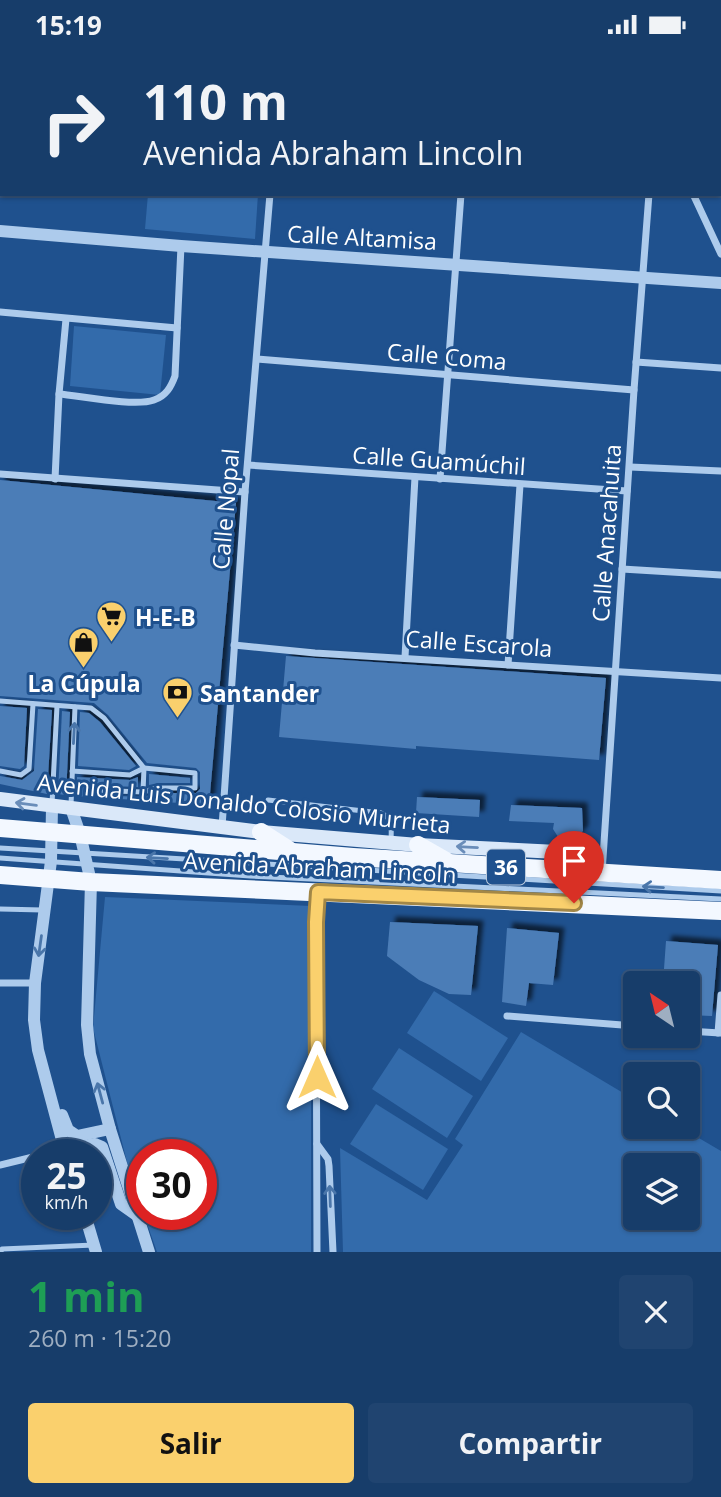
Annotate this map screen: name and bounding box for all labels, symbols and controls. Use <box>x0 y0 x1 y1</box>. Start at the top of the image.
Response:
text: 15:19 <box>35 7 102 43</box>
text: 110 m <box>143 68 288 134</box>
icon: right <box>28 77 119 168</box>
text: Avenida Abraham Lincoln <box>143 131 523 174</box>
street label: Calle Altamisa <box>286 217 438 257</box>
street label: Calle Coma <box>386 335 508 377</box>
street label: Calle Guamúchil <box>351 438 527 482</box>
street label: Calle Anacahuita <box>584 443 628 623</box>
street label: Calle Nopal <box>204 447 246 571</box>
supermarket icon: H-E-B <box>95 600 129 644</box>
place label: H-E-B <box>135 601 196 633</box>
street label: Calle Escarola <box>404 622 554 664</box>
shop icon: La Cúpula <box>67 625 101 669</box>
place label: La Cúpula <box>27 667 141 699</box>
bank icon: Santander <box>160 676 194 720</box>
place label: Santander <box>200 677 319 709</box>
one-way arrow <box>68 722 81 745</box>
street label: Avenida Luis Donaldo Colosio Murrieta <box>36 765 452 841</box>
one-way arrow <box>15 798 38 811</box>
pin <box>544 831 604 903</box>
one-way arrow <box>456 841 479 854</box>
icon: arrive <box>555 842 593 880</box>
street label: Avenida Abraham Lincoln <box>183 844 457 890</box>
road number: 36 <box>487 849 525 885</box>
one-way arrow <box>145 852 168 865</box>
one-way arrow <box>642 881 665 894</box>
one-way arrow <box>33 934 46 957</box>
north arrow <box>623 971 700 1048</box>
map controls <box>623 971 700 1230</box>
position arrow <box>280 1040 354 1114</box>
button: search <box>623 1062 700 1139</box>
one-way arrow <box>93 1082 106 1104</box>
speed limit sign: 30 <box>126 1139 217 1230</box>
text: 25 <box>46 1152 87 1199</box>
button: layers <box>623 1153 700 1230</box>
one-way arrow <box>324 1185 337 1208</box>
text: km/h <box>45 1190 88 1214</box>
text: 1 min <box>28 1267 145 1324</box>
button: close <box>619 1275 693 1349</box>
text: 260 m · 15:20 <box>28 1322 171 1354</box>
button: Salir <box>28 1403 354 1483</box>
button: Compartir <box>368 1403 693 1483</box>

